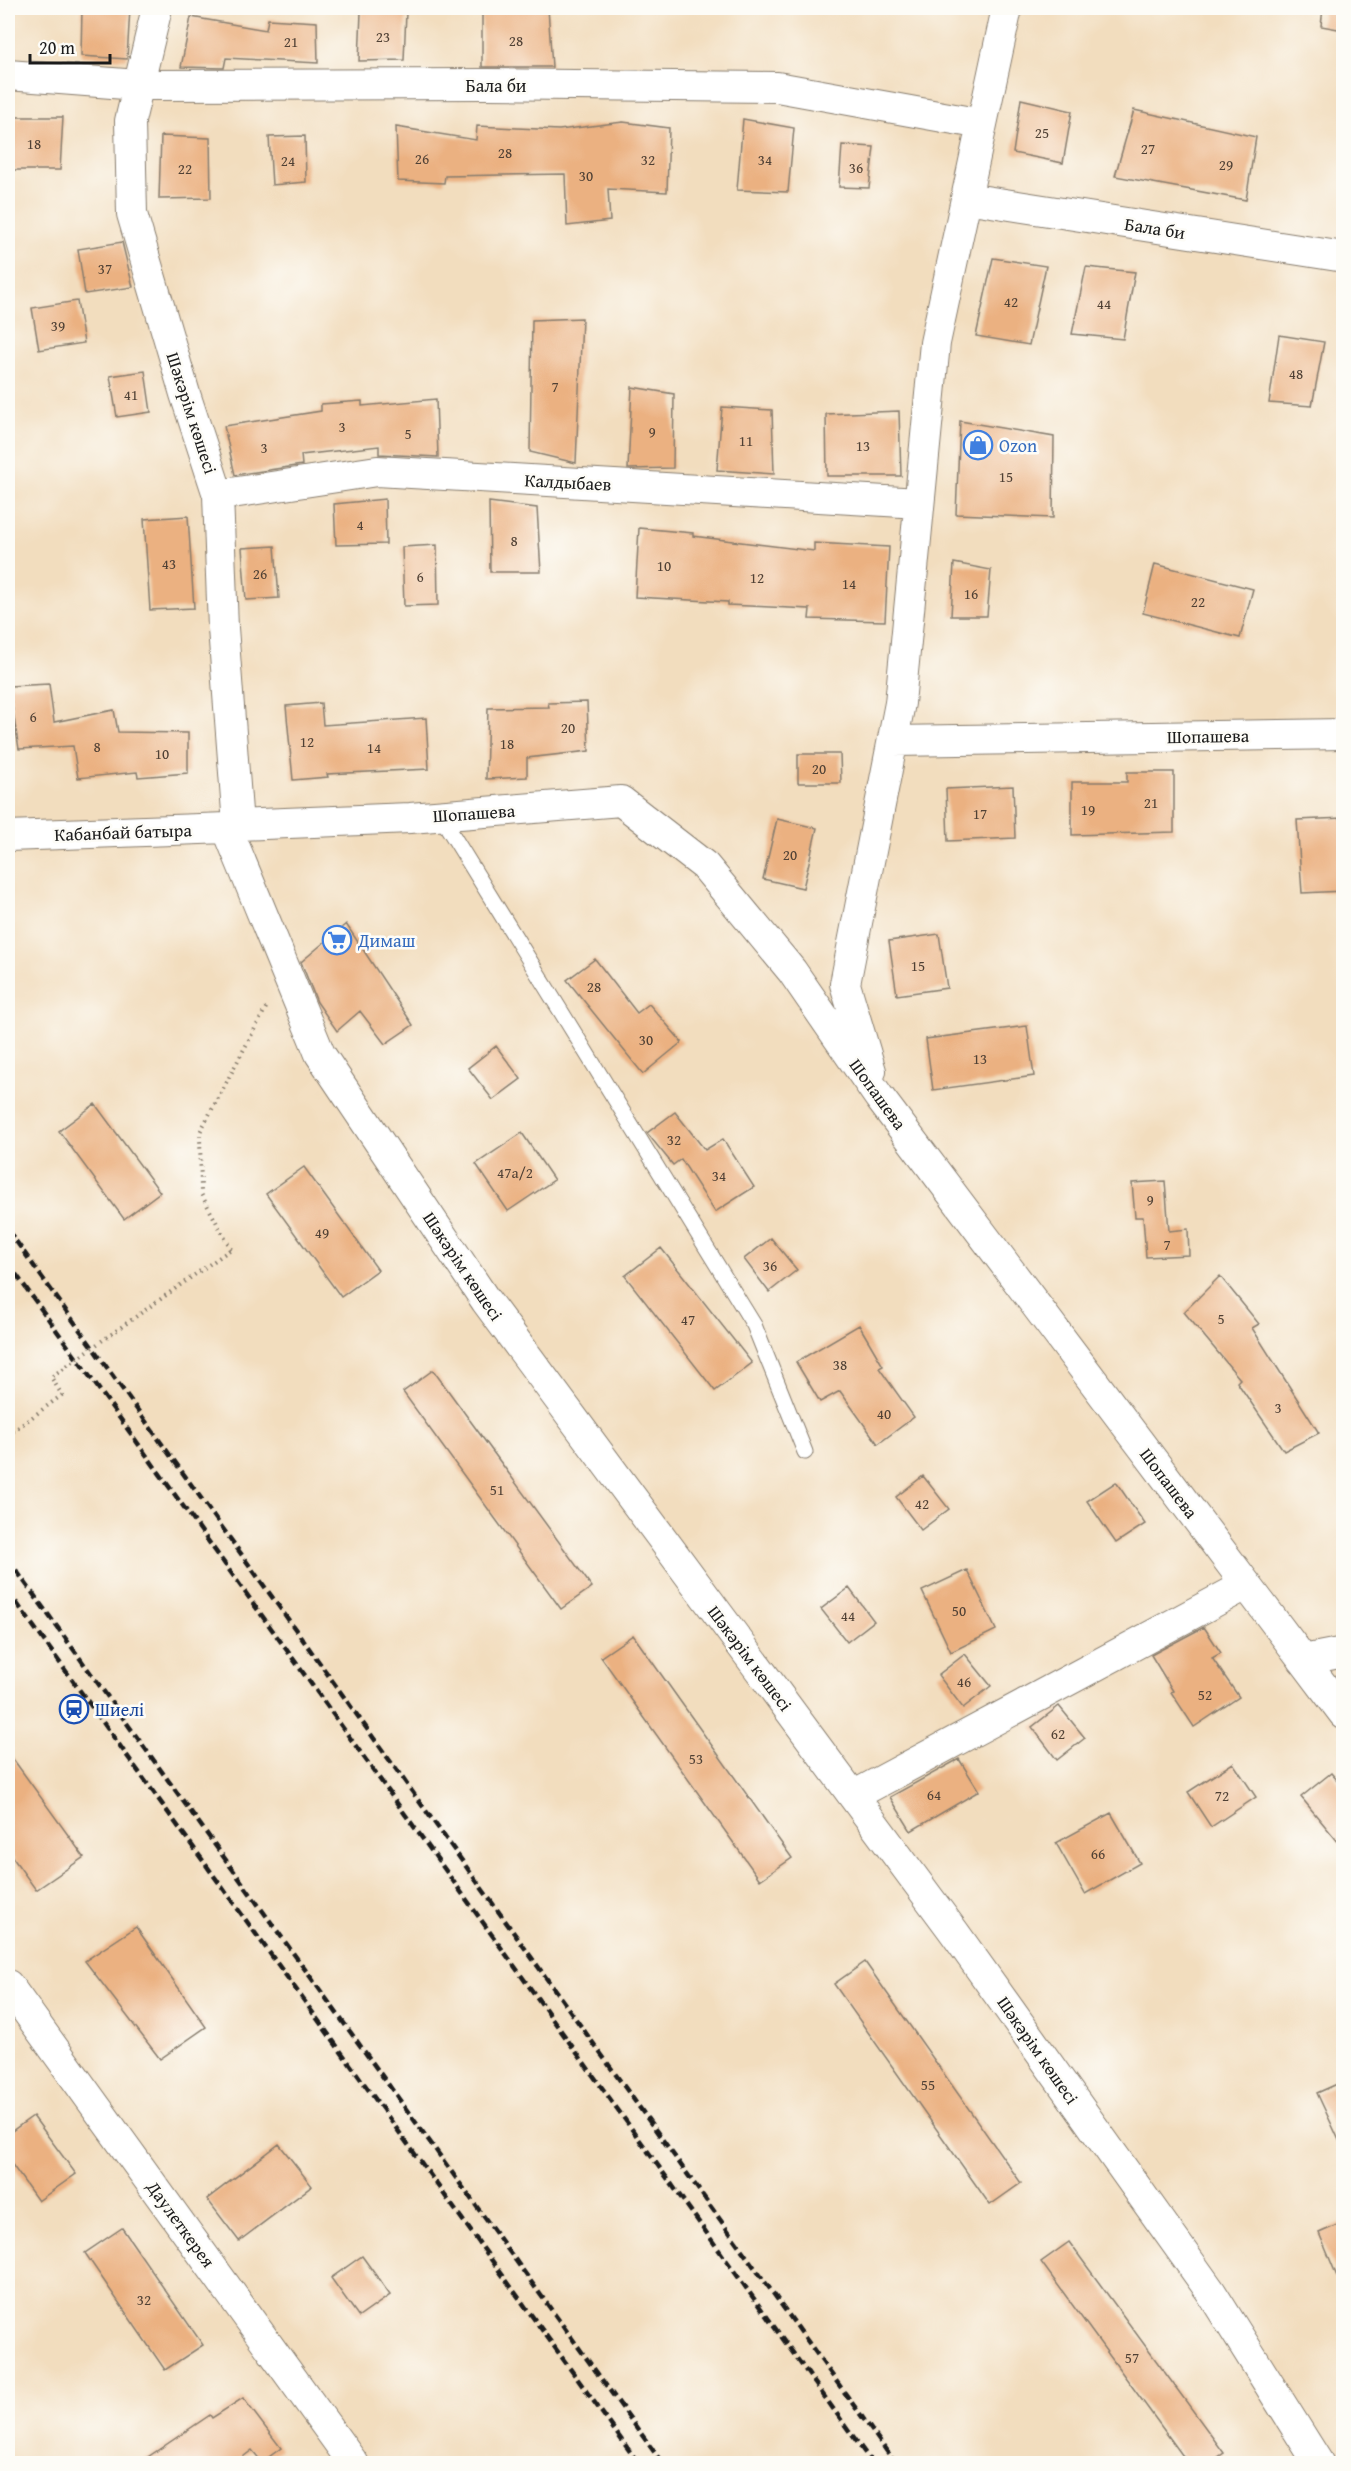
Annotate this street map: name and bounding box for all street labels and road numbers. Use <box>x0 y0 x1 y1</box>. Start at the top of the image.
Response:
street label: Бала би <box>465 72 527 99</box>
street label: Бала би <box>1123 210 1188 246</box>
street label: Шәкәрім көшесі <box>160 349 224 477</box>
street label: Калдыбаев <box>524 466 612 498</box>
street label: Шопашева <box>1167 722 1250 750</box>
street label: Шопашева <box>432 797 516 829</box>
street label: Кабанбай батыра <box>54 816 193 848</box>
street label: Шопашева <box>843 1053 913 1136</box>
street label: Шәкәрім көшесі <box>416 1206 510 1326</box>
street label: Шопашева <box>1133 1442 1205 1524</box>
street label: Шәкәрім көшесі <box>701 1599 799 1717</box>
street label: Шәкәрім көшесі <box>991 1990 1085 2110</box>
street label: Даулеткерея <box>140 2174 222 2273</box>

